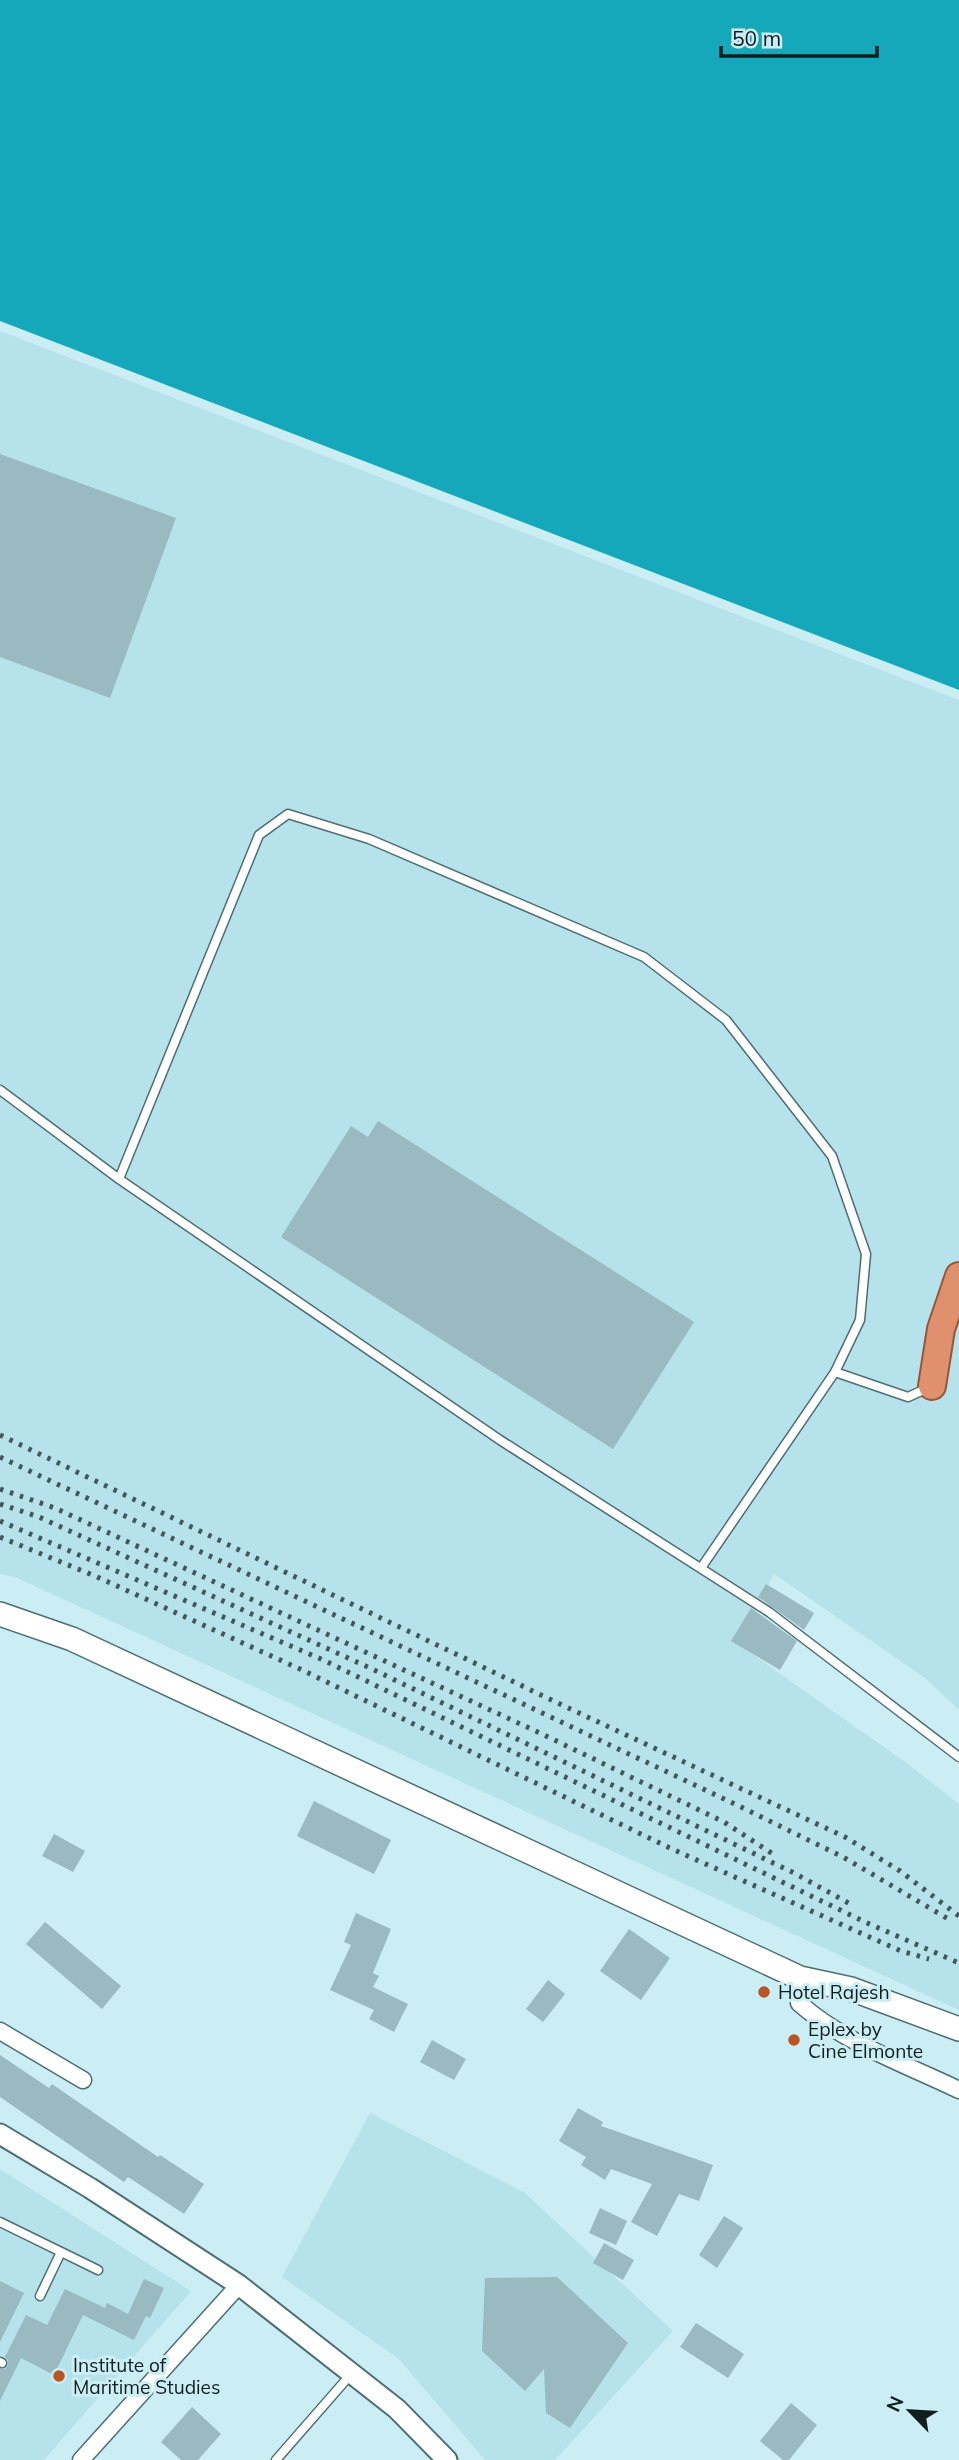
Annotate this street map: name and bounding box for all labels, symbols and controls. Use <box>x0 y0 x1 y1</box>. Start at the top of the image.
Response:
scale bar <box>721 14 877 58</box>
text: 50 m <box>732 25 781 51</box>
place label: Hotel Rajesh <box>778 1980 890 2004</box>
marker: Hotel Rajesh <box>756 1984 772 2000</box>
place label: Eplex by Cine Elmonte <box>808 2017 923 2063</box>
marker: Eplex by Cine Elmonte <box>786 2032 802 2048</box>
place label: Institute of Maritime Studies <box>73 2353 220 2399</box>
marker: Institute of Maritime Studies <box>51 2368 67 2384</box>
north arrow <box>875 2376 945 2446</box>
text: N <box>881 2392 909 2415</box>

